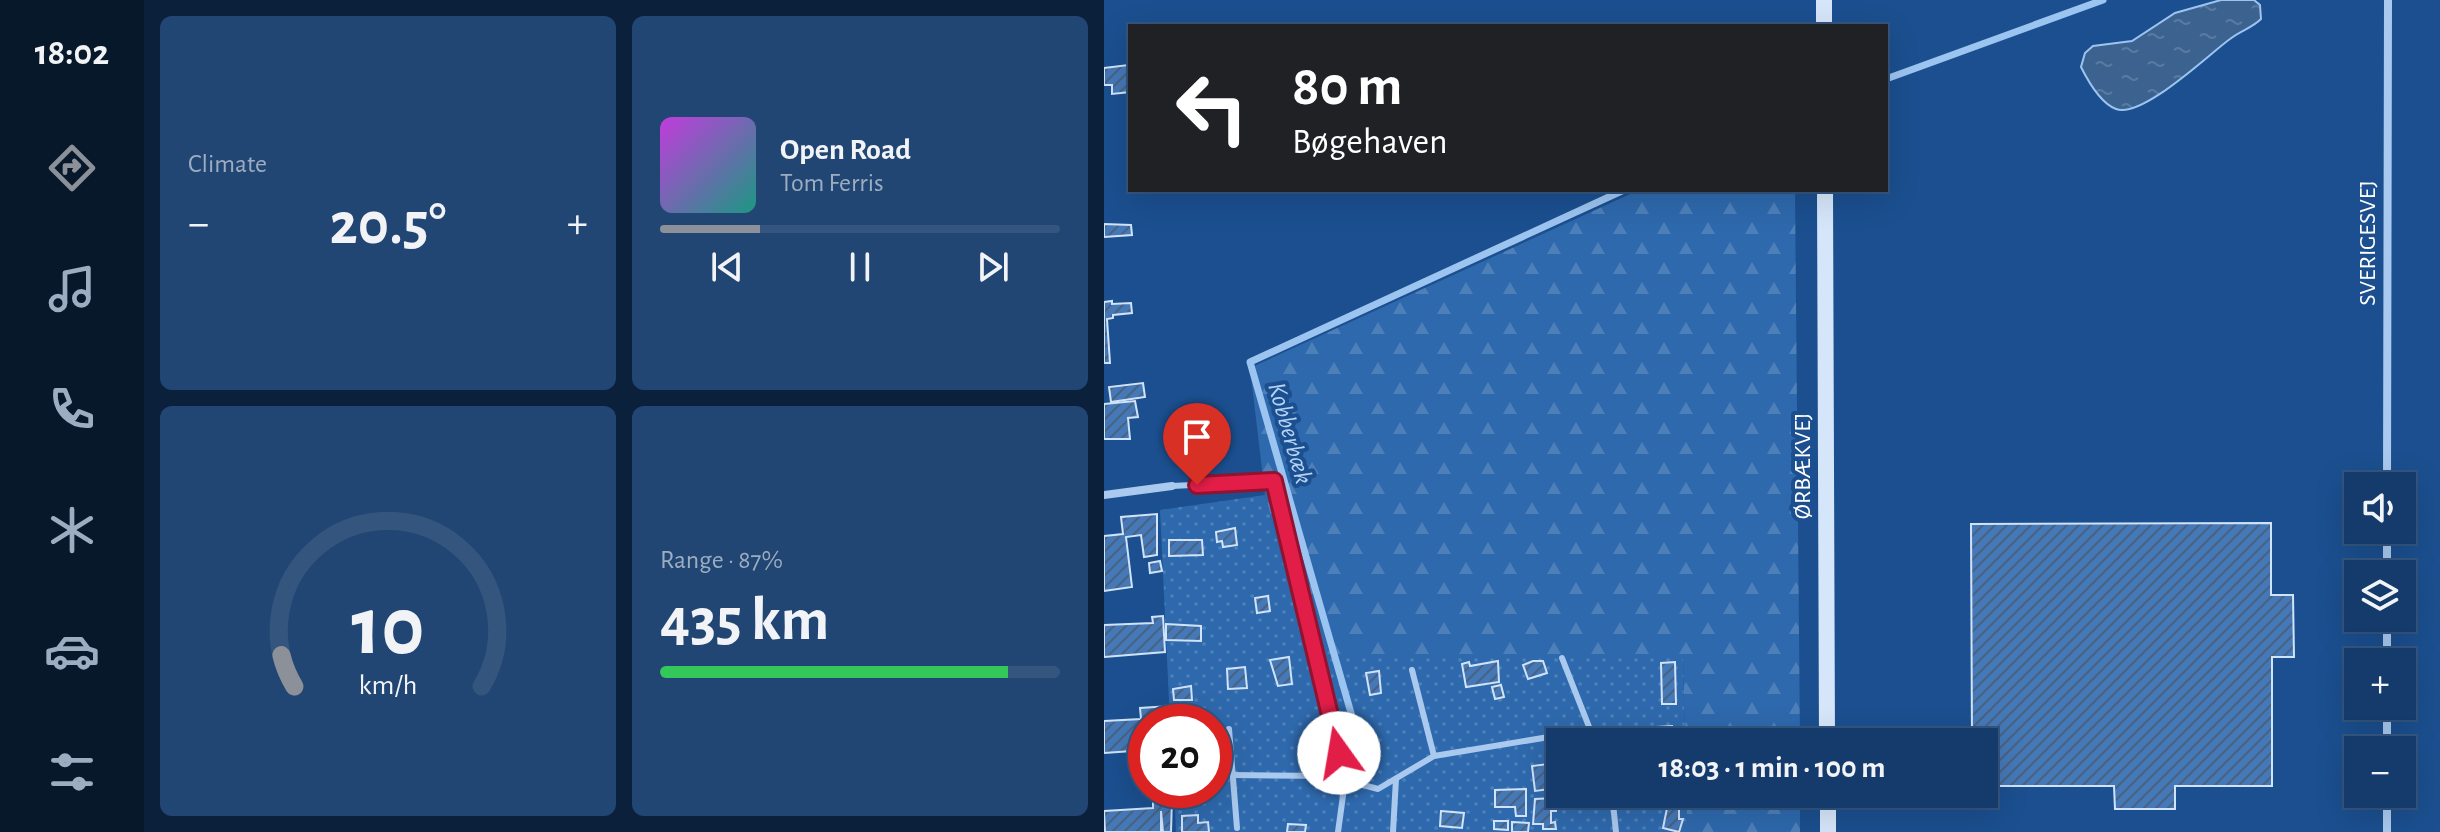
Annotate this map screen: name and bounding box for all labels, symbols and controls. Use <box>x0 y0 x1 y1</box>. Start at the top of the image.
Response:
text: 18:02 <box>35 35 109 71</box>
icon: left <box>1160 56 1264 160</box>
text: 80 m <box>1292 59 1402 115</box>
text: Bøgehaven <box>1292 124 1448 160</box>
text: Open Road <box>780 135 911 165</box>
icon: directions <box>44 140 100 196</box>
text: Climate <box>188 151 267 177</box>
text: Tom Ferris <box>780 170 884 196</box>
street label: SVERIGESVEJ <box>2356 180 2380 306</box>
text: 20.5° <box>330 195 446 255</box>
text: − <box>188 202 209 246</box>
text: + <box>567 202 588 246</box>
icon: previous <box>705 245 749 289</box>
icon: pause <box>838 245 882 289</box>
icon: next <box>971 245 1015 289</box>
icon: music <box>44 261 100 317</box>
water label: Kobberbæk <box>1263 380 1317 487</box>
icon: phone <box>44 381 100 437</box>
pin <box>1163 403 1231 485</box>
street label: ØRBÆKVEJ <box>1791 413 1815 519</box>
icon: arrive <box>1175 415 1219 459</box>
map controls <box>2344 472 2416 808</box>
button: sound <box>2344 472 2416 544</box>
icon: climate <box>44 502 100 558</box>
text: Range · 87% <box>660 547 783 573</box>
button: layers <box>2344 560 2416 632</box>
text: 10 <box>351 586 425 670</box>
text: 435 km <box>660 591 829 651</box>
icon: car <box>44 623 100 679</box>
button: + <box>2344 648 2416 720</box>
text: km/h <box>359 671 417 700</box>
speed limit sign: 20 <box>1128 704 1232 808</box>
position arrow <box>1297 711 1381 795</box>
button: − <box>2344 736 2416 808</box>
icon: filters <box>44 744 100 800</box>
text: 18:03 · 1 min · 100 m <box>1659 753 1885 783</box>

